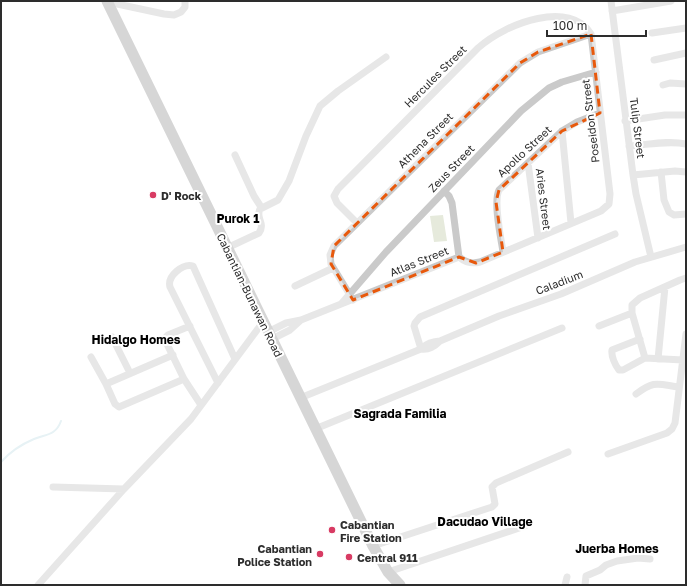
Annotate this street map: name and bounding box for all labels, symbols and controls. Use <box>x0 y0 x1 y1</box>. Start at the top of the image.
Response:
scale bar <box>547 12 646 38</box>
text: 100 m <box>553 18 587 33</box>
street label: Hercules Street <box>401 42 469 110</box>
street label: Poseidon Street <box>578 78 602 164</box>
street label: Tulip Street <box>628 97 648 159</box>
street label: Athena Street <box>395 110 455 170</box>
street label: Apollo Street <box>494 123 554 179</box>
street label: Zeus Street <box>425 142 477 194</box>
street label: Aries Street <box>534 167 554 231</box>
place label: D' Rock <box>161 189 202 202</box>
marker: D' Rock <box>148 190 158 200</box>
district label: Purok 1 <box>216 211 260 226</box>
street label: Cabantian-Bunawan Road <box>214 231 286 359</box>
street label: Atlas Street <box>388 243 450 279</box>
street label: Caladium <box>534 267 584 297</box>
district label: Hidalgo Homes <box>92 332 181 347</box>
district label: Sagrada Familia <box>353 406 447 421</box>
district label: Dacudao Village <box>437 514 533 529</box>
place label: Cabantian Fire Station <box>340 518 402 544</box>
marker: Cabantian Fire Station <box>327 525 337 535</box>
district label: Juerba Homes <box>575 541 659 556</box>
place label: Cabantian Police Station <box>237 542 312 568</box>
marker: Cabantian Police Station <box>315 549 325 559</box>
place label: Central 911 <box>357 551 418 564</box>
marker: Central 911 <box>344 552 354 562</box>

